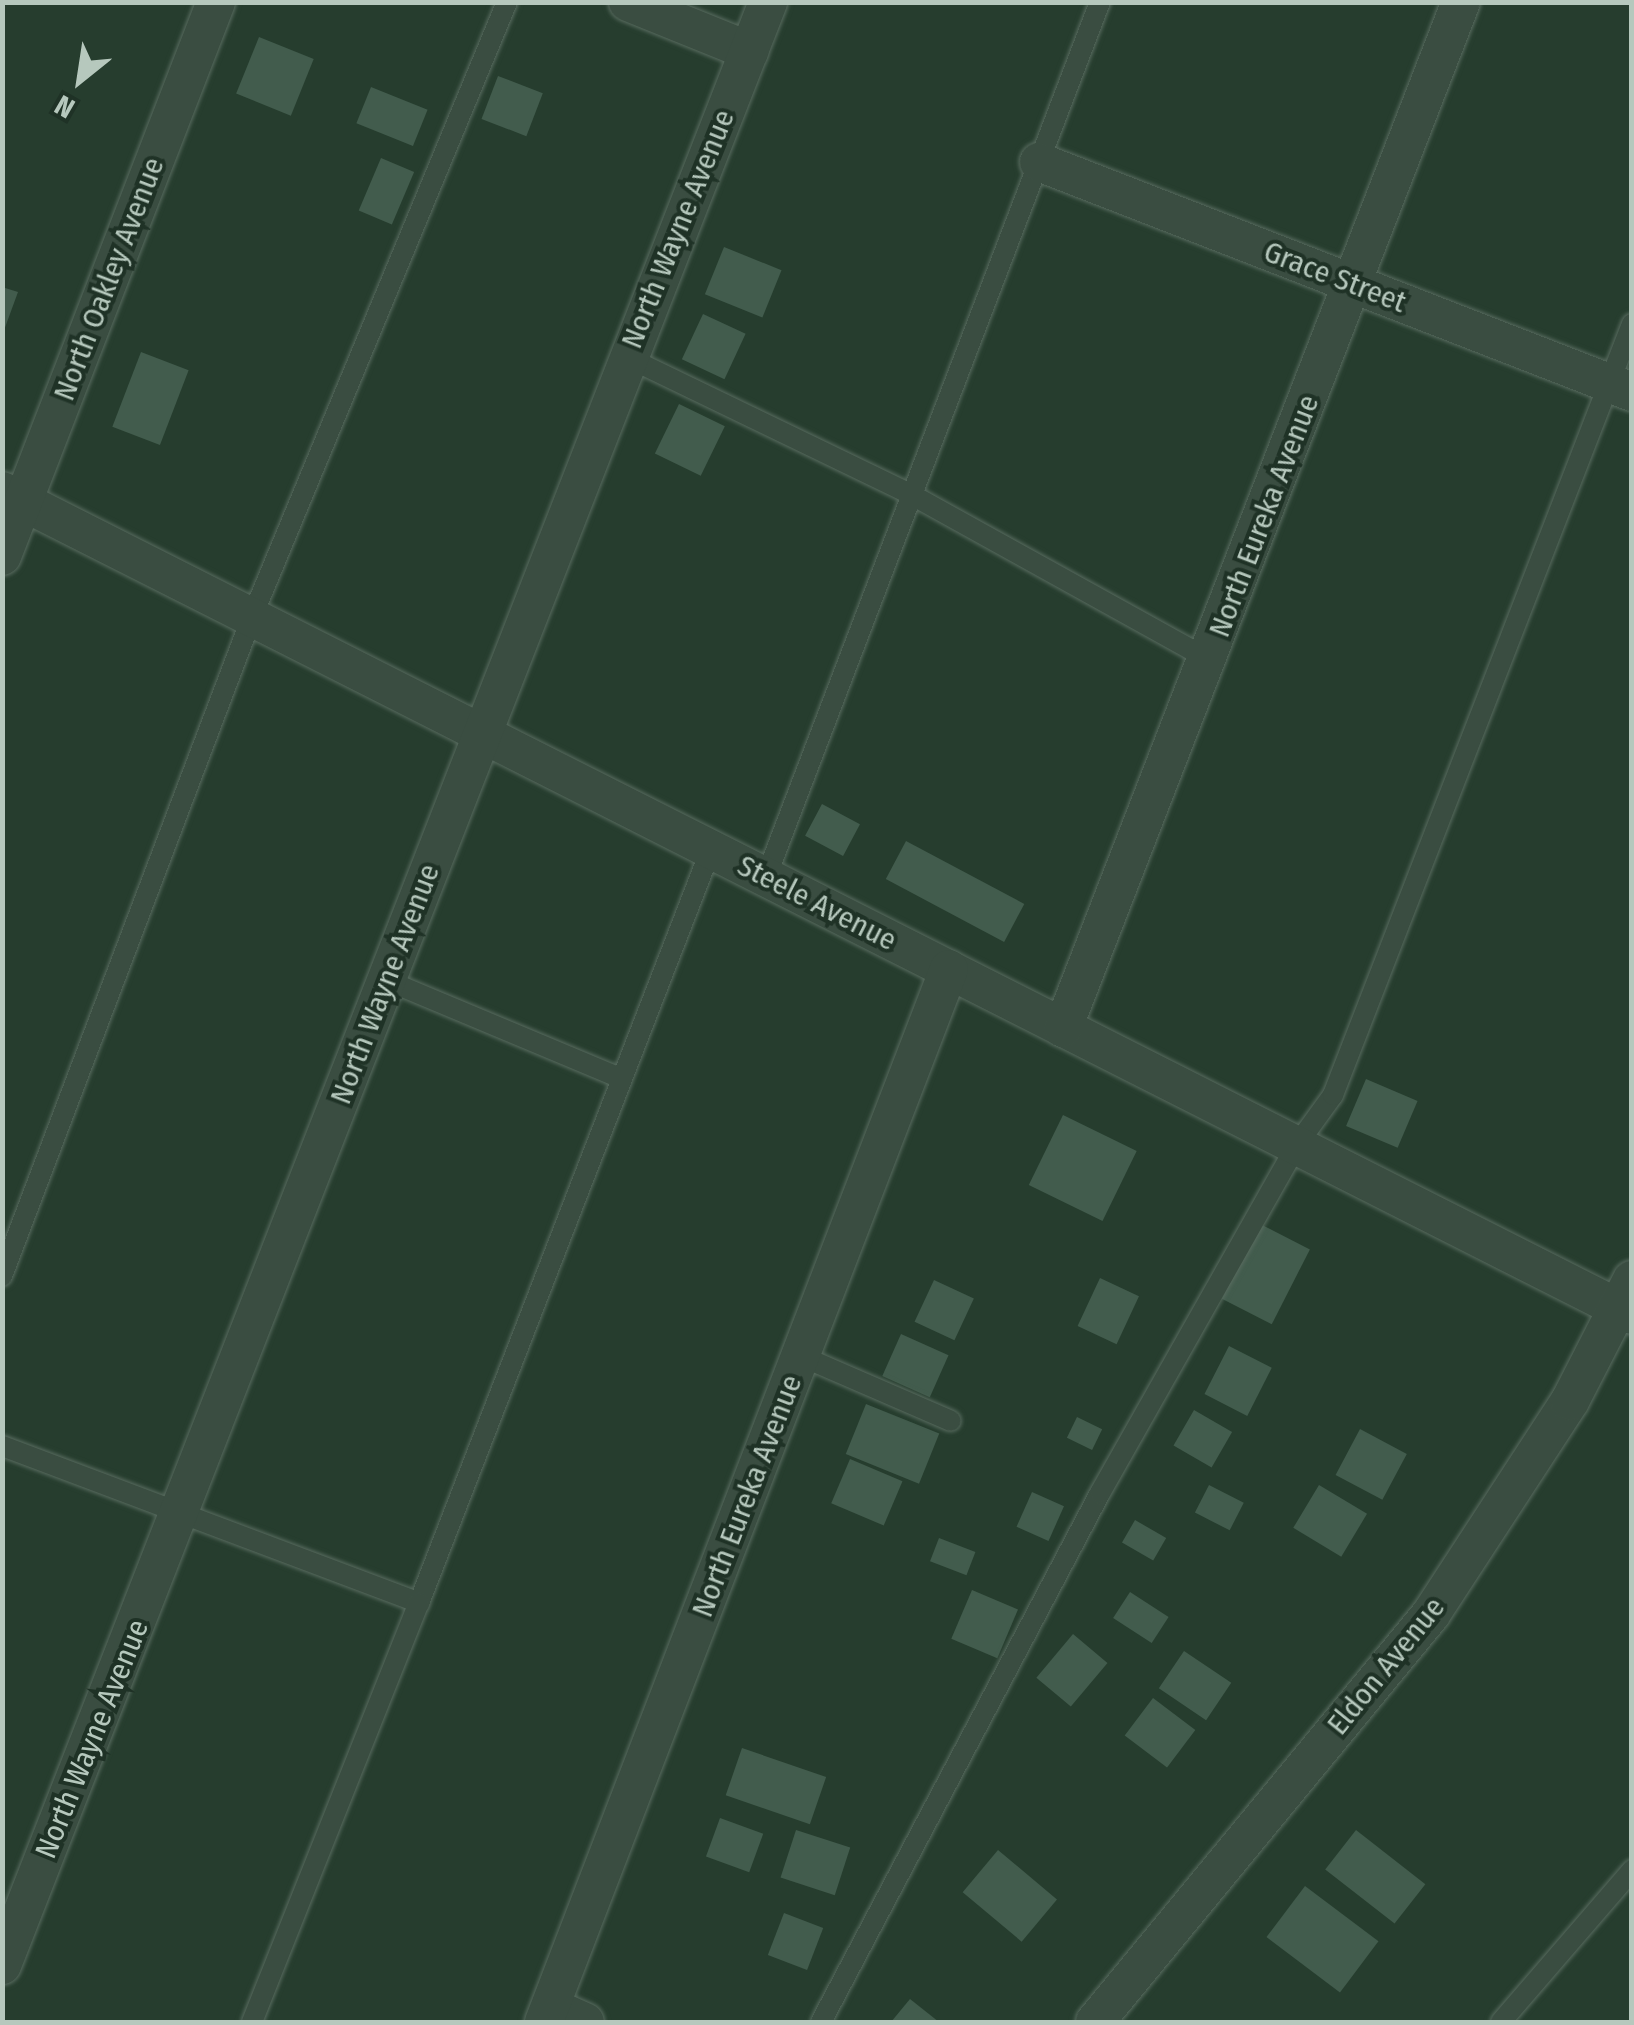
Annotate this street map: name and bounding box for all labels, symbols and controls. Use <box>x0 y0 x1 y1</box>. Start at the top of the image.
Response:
north arrow <box>30 30 130 130</box>
text: N <box>49 88 80 125</box>
street label: North Wayne Avenue <box>614 104 742 354</box>
street label: North Oakley Avenue <box>46 152 172 406</box>
street label: Grace Street <box>1259 233 1411 321</box>
street label: North Eureka Avenue <box>1201 390 1327 642</box>
street label: Steele Avenue <box>731 848 903 958</box>
street label: North Wayne Avenue <box>323 859 447 1109</box>
street label: North Eureka Avenue <box>684 1370 810 1622</box>
street label: Eldon Avenue <box>1320 1590 1452 1742</box>
street label: North Wayne Avenue <box>28 1614 156 1864</box>

